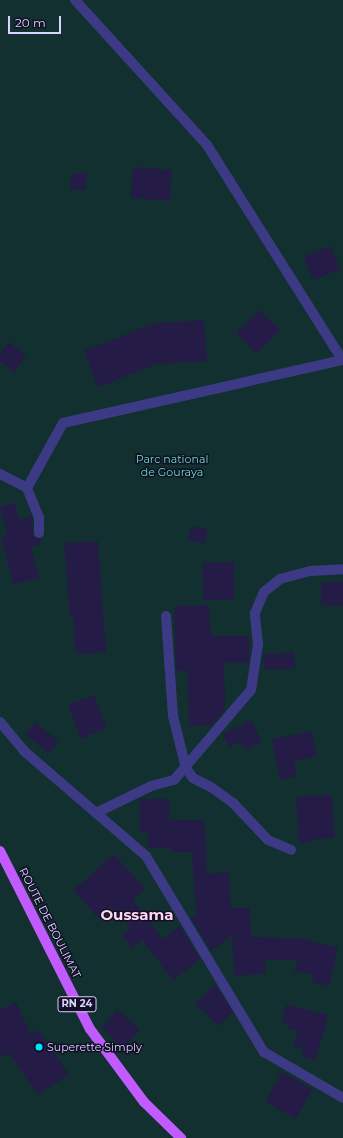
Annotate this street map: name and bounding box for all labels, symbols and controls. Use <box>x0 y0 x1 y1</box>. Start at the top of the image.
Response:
scale bar <box>10 8 63 34</box>
text: 20 m <box>15 15 46 30</box>
park label: Parc national de Gouraya <box>136 453 208 479</box>
street label: ROUTE DE BOULIMAT <box>16 866 84 980</box>
district label: Oussama <box>100 906 174 924</box>
road number: RN 24 <box>57 996 97 1012</box>
place label: Superette Simply <box>47 1040 142 1054</box>
marker: Superette Simply <box>34 1042 44 1052</box>

